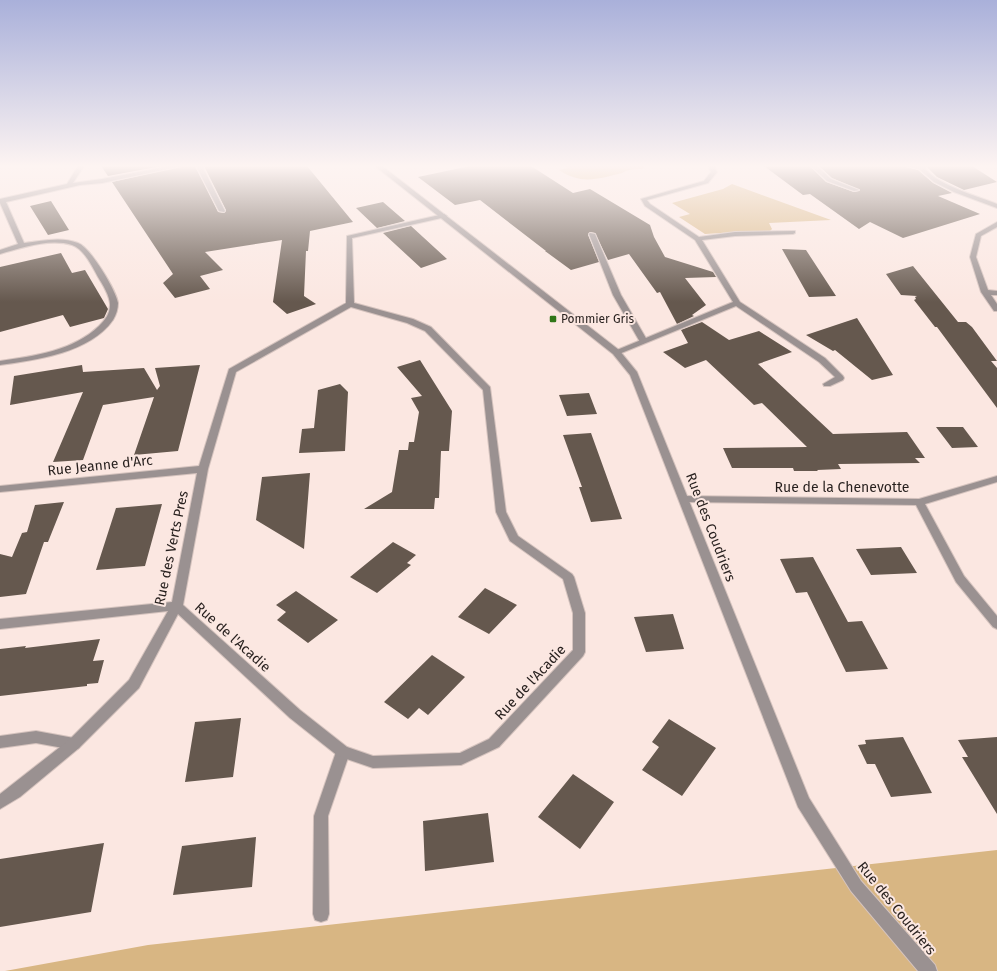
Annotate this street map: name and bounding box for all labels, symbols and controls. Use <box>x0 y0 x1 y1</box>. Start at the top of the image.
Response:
place label: Pommier Gris <box>561 312 635 326</box>
marker: Pommier Gris <box>548 314 558 324</box>
street label: Rue Jeanne d'Arc <box>47 451 154 479</box>
street label: Rue des Coudriers <box>682 470 739 584</box>
street label: Rue de la Chenevotte <box>775 479 909 496</box>
street label: Rue des Verts Pres <box>151 489 192 607</box>
street label: Rue de l'Acadie <box>191 599 274 676</box>
street label: Rue de l'Acadie <box>491 641 569 723</box>
street label: Rue des Coudriers <box>854 858 940 959</box>

